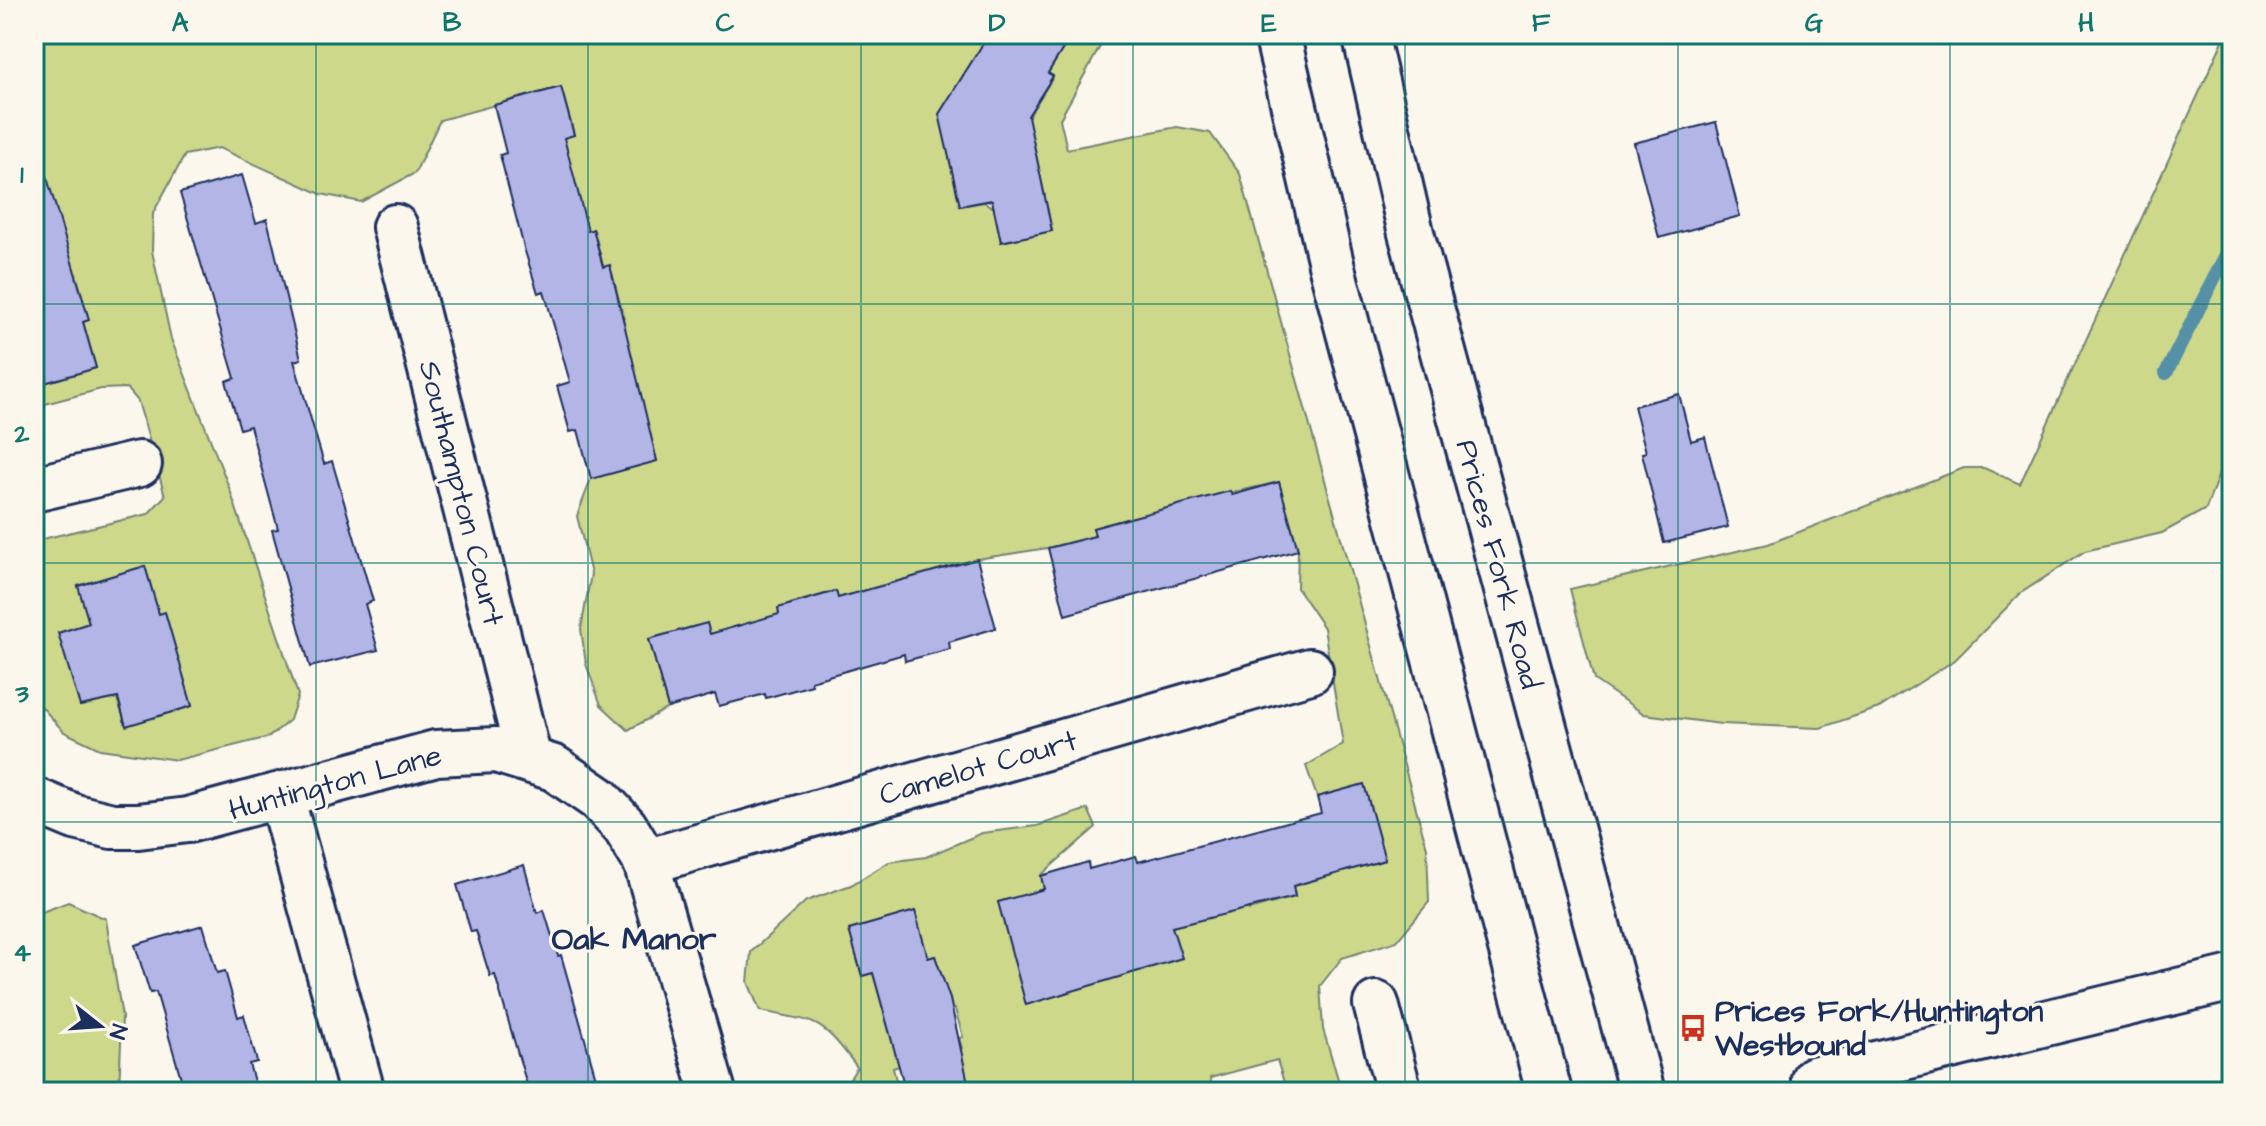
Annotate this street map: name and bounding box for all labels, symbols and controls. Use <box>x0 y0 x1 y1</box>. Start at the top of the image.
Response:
text: A <box>172 5 189 41</box>
text: B <box>443 5 462 41</box>
text: C <box>716 5 735 41</box>
text: D <box>989 5 1006 41</box>
text: E <box>1261 5 1277 41</box>
text: F <box>1532 5 1551 41</box>
text: G <box>1805 5 1823 41</box>
text: H <box>2078 5 2094 41</box>
text: 1 <box>20 157 24 193</box>
street label: Southampton Court <box>408 356 514 630</box>
text: 2 <box>14 416 30 452</box>
street label: Prices Fork Road <box>1445 435 1551 693</box>
text: 3 <box>14 676 29 712</box>
street label: Camelot Court <box>875 720 1082 816</box>
street label: Huntington Lane <box>224 734 447 833</box>
district label: Oak Manor <box>552 917 717 962</box>
text: 4 <box>13 935 31 971</box>
north arrow <box>60 986 140 1066</box>
place label: Prices Fork/Huntington Westbound <box>1714 991 2043 1067</box>
bus stop icon: Prices Fork/Huntington Westbound <box>1678 1013 1708 1043</box>
text: N <box>101 1020 135 1043</box>

